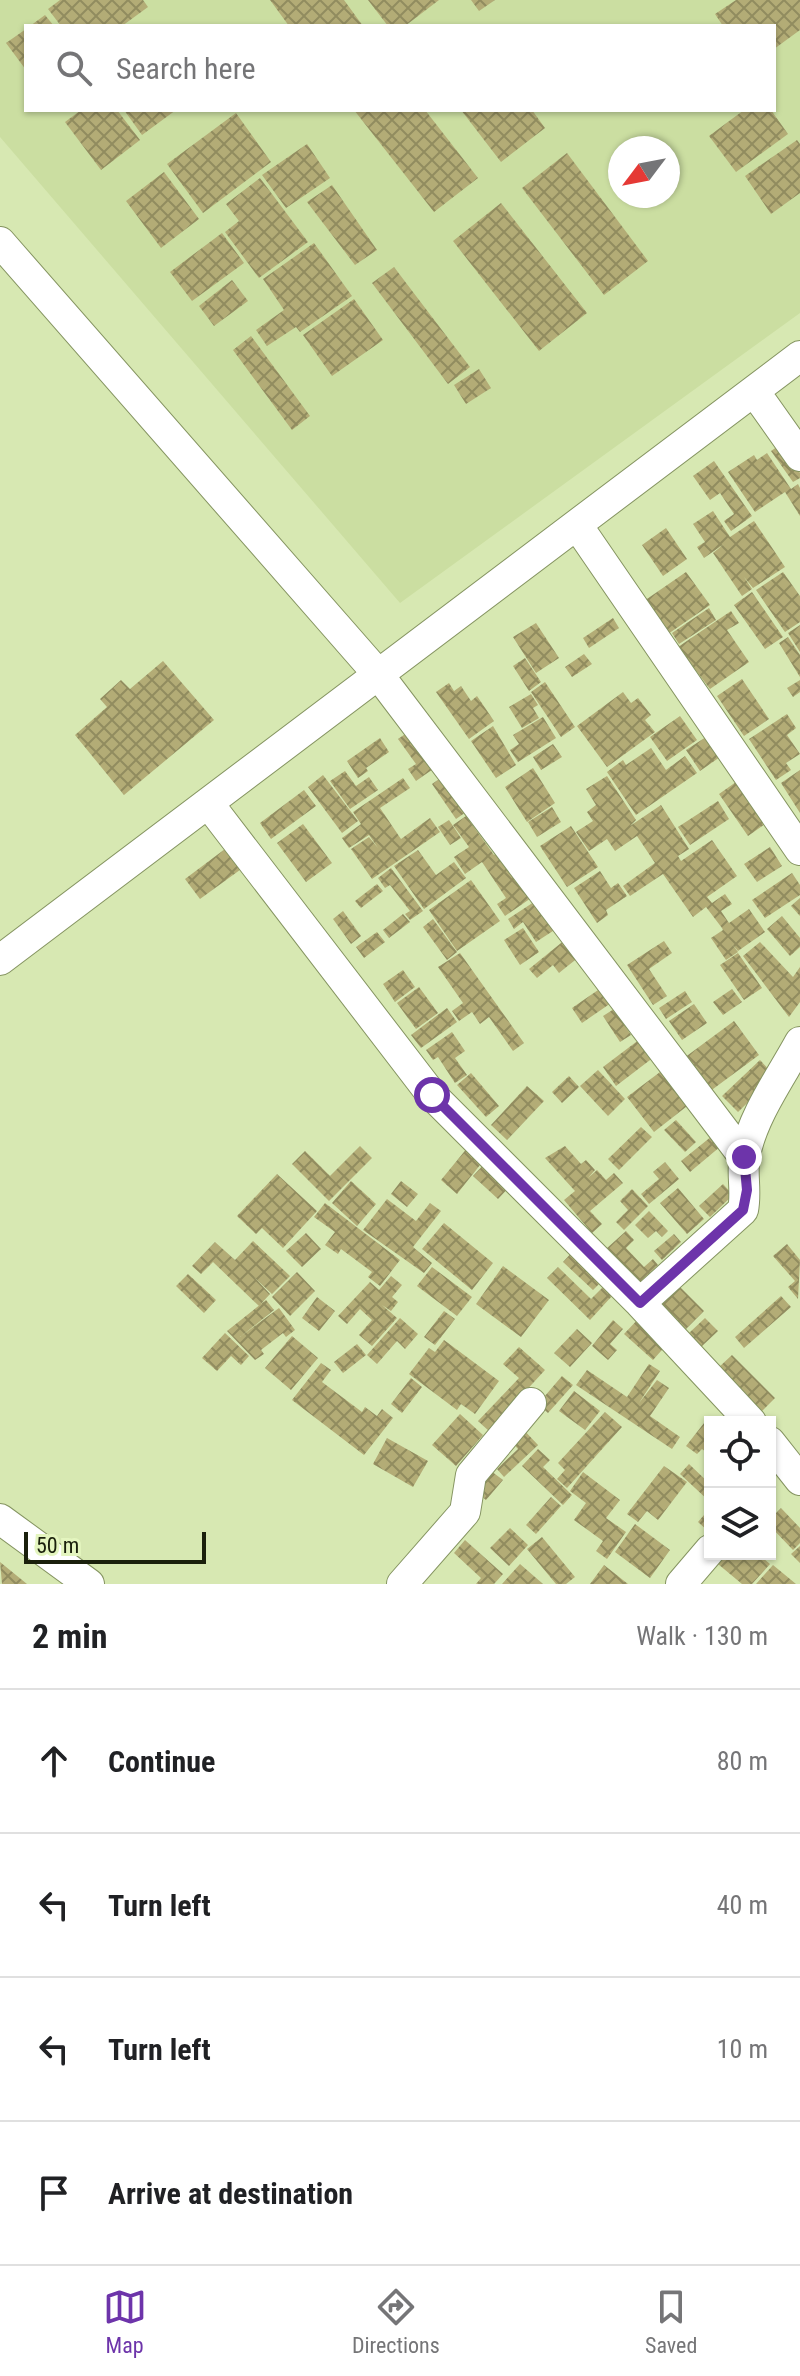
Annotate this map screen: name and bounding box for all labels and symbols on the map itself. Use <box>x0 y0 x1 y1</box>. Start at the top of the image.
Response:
north arrow <box>608 136 680 208</box>
route start <box>414 1077 450 1113</box>
route end <box>726 1139 762 1175</box>
scale bar <box>24 1528 206 1564</box>

